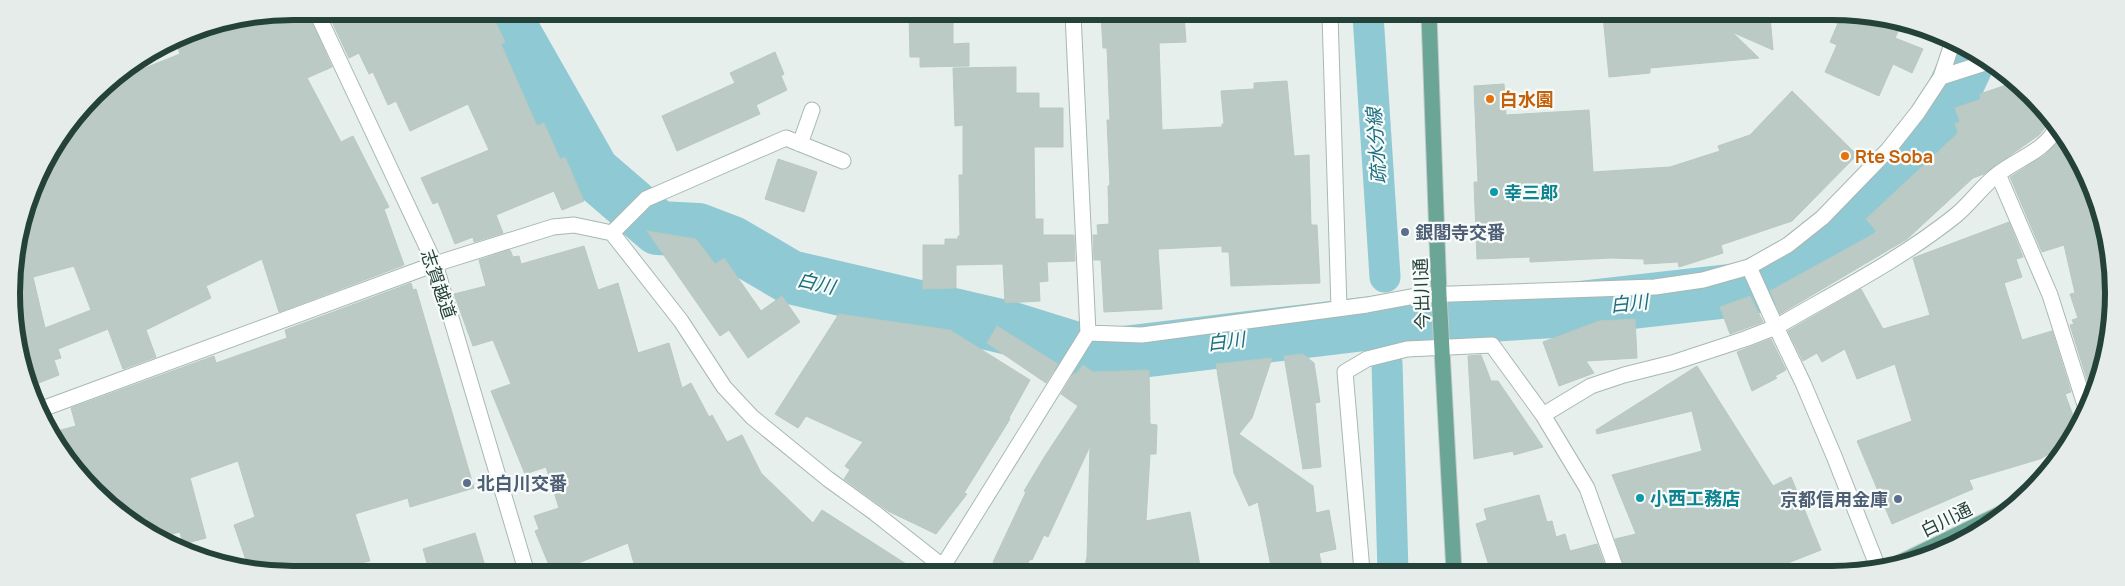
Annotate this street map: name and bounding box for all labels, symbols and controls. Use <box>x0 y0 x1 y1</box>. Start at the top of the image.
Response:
place label: 白水園 <box>1500 87 1554 111</box>
marker: 白水園 <box>1484 93 1496 105</box>
water label: 疏水分線 <box>1360 105 1392 185</box>
place label: Rte Soba <box>1855 144 1933 168</box>
marker: Rte Soba <box>1839 150 1851 162</box>
place label: 幸三郎 <box>1504 180 1558 204</box>
marker: 幸三郎 <box>1488 186 1500 198</box>
place label: 銀閣寺交番 <box>1415 220 1505 244</box>
marker: 銀閣寺交番 <box>1399 226 1411 238</box>
street label: 志賀越道 <box>416 246 462 322</box>
street label: 今出川通 <box>1408 258 1434 330</box>
water label: 白川 <box>795 266 839 300</box>
water label: 白川 <box>1609 288 1651 318</box>
water label: 白川 <box>1206 326 1248 356</box>
place label: 北白川交番 <box>477 471 567 495</box>
marker: 北白川交番 <box>461 477 473 489</box>
place label: 小西工務店 <box>1650 486 1740 510</box>
place label: 京都信用金庫 <box>1780 487 1888 511</box>
marker: 小西工務店 <box>1634 492 1646 504</box>
marker: 京都信用金庫 <box>1892 493 1904 505</box>
street label: 白川通 <box>1916 496 1976 542</box>

